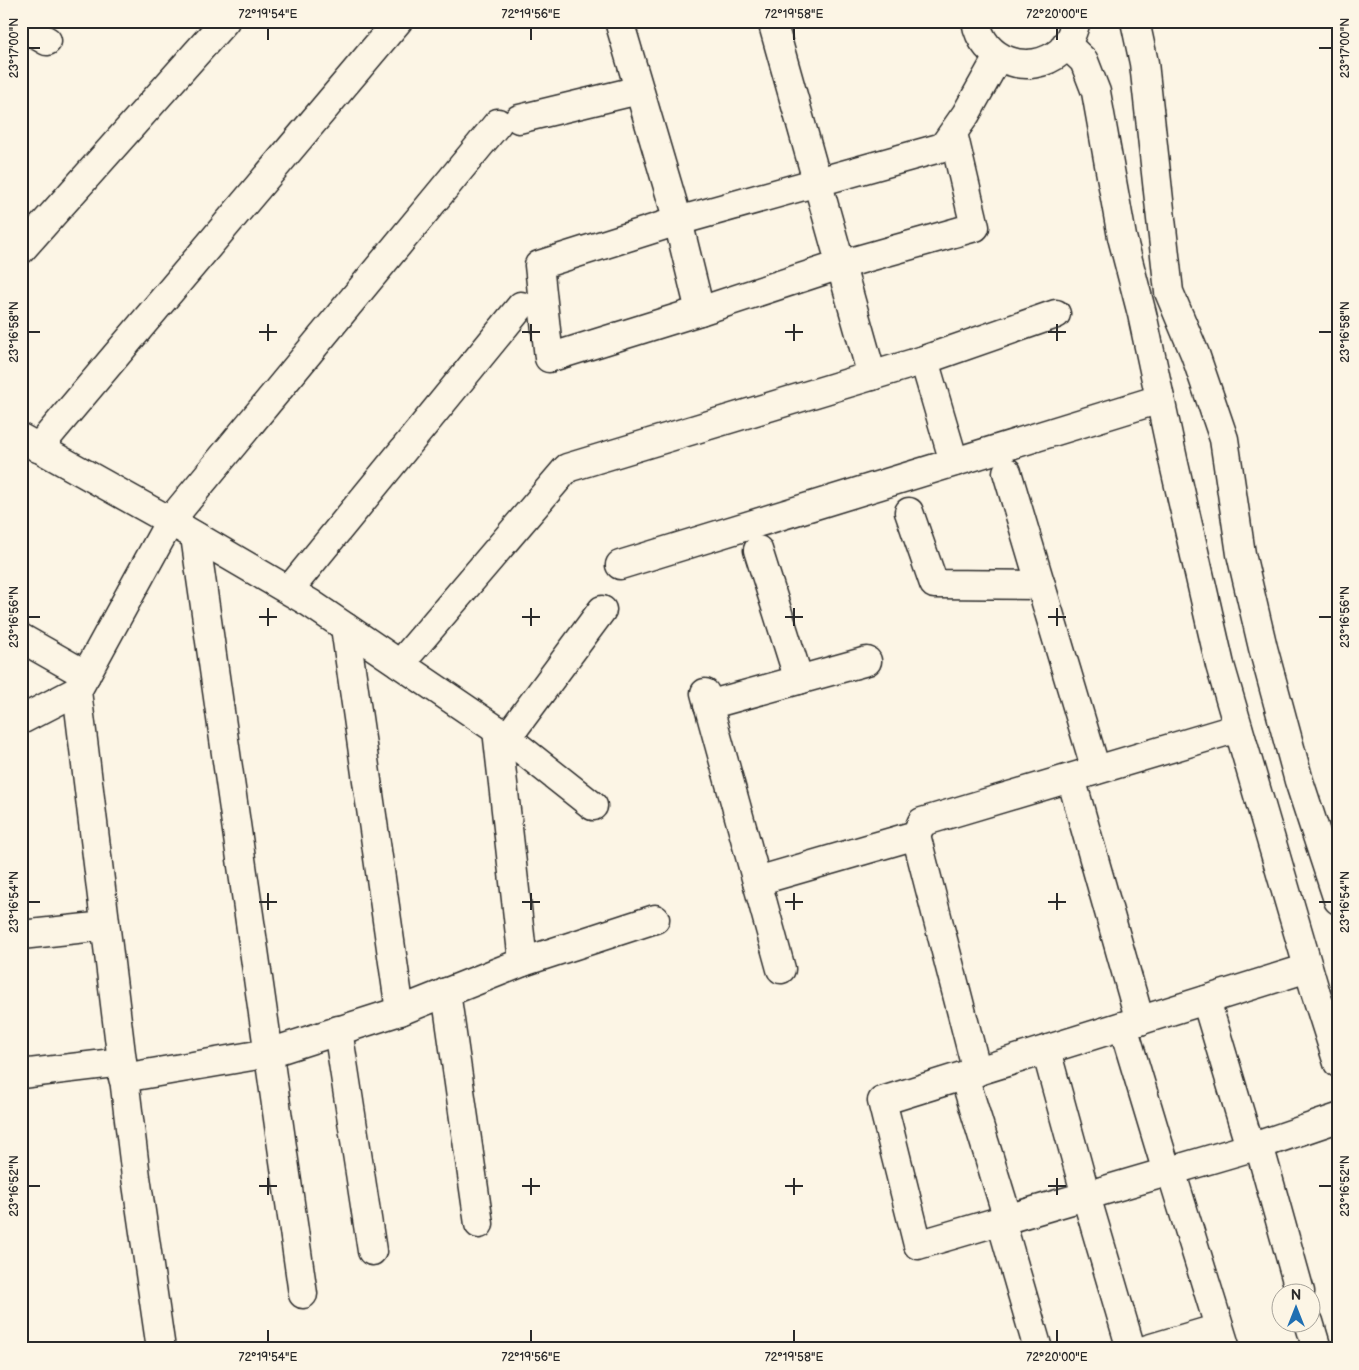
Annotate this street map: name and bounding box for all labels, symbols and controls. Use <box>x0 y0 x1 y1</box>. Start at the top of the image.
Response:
text: 72°19'54"E <box>239 7 298 22</box>
text: 72°19'56"E <box>502 7 561 22</box>
text: 72°19'58"E <box>765 7 823 22</box>
text: 72°20'00"E <box>1026 7 1088 22</box>
text: 23°17'00"N <box>7 18 22 78</box>
text: 23°17'00"N <box>1338 18 1353 78</box>
text: 23°16'58"N <box>7 301 22 363</box>
text: 23°16'58"N <box>1338 301 1353 363</box>
text: 23°16'56"N <box>7 586 22 648</box>
text: 23°16'56"N <box>1338 586 1353 648</box>
text: 23°16'54"N <box>7 871 22 933</box>
text: 23°16'54"N <box>1338 871 1353 933</box>
text: 23°16'52"N <box>7 1155 22 1217</box>
text: 23°16'52"N <box>1338 1155 1353 1217</box>
north arrow <box>1272 1282 1322 1332</box>
text: N <box>1291 1287 1301 1304</box>
text: 72°19'54"E <box>239 1350 298 1365</box>
text: 72°19'56"E <box>502 1350 561 1365</box>
text: 72°19'58"E <box>765 1350 823 1365</box>
text: 72°20'00"E <box>1026 1350 1088 1365</box>

